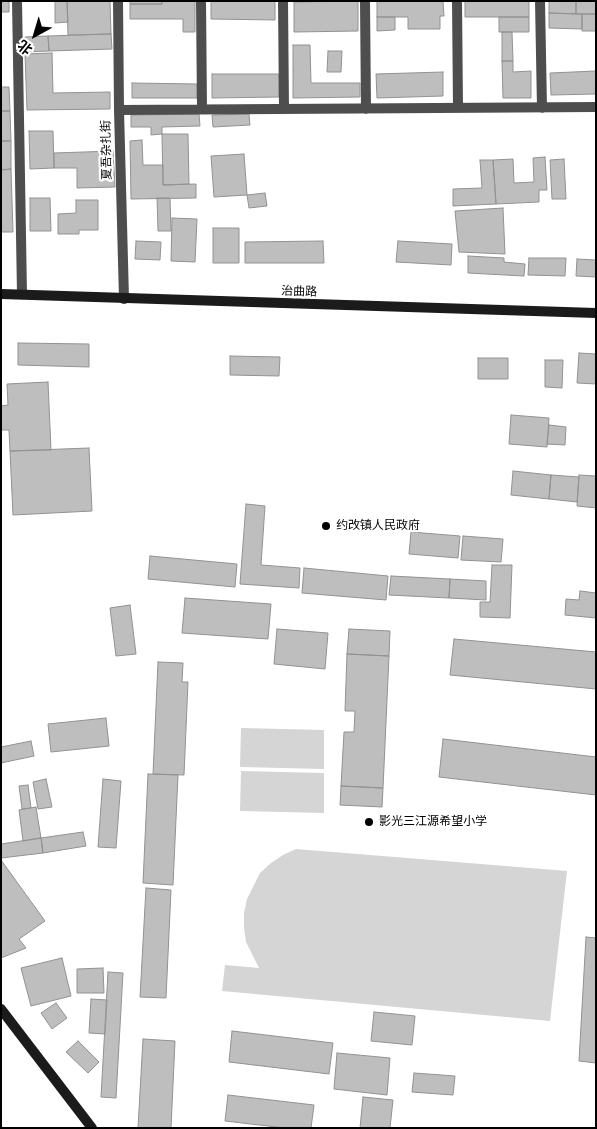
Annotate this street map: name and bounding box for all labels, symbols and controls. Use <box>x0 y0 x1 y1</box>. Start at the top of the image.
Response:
north arrow <box>10 10 60 60</box>
text: 北 <box>14 36 36 58</box>
street label: 夏吾杂扎街 <box>99 120 115 180</box>
street label: 治曲路 <box>281 284 317 300</box>
place label: 约改镇人民政府 <box>336 519 420 533</box>
marker: 约改镇人民政府 <box>320 520 332 532</box>
place label: 影光三江源希望小学 <box>379 815 487 829</box>
marker: 影光三江源希望小学 <box>363 816 375 828</box>

